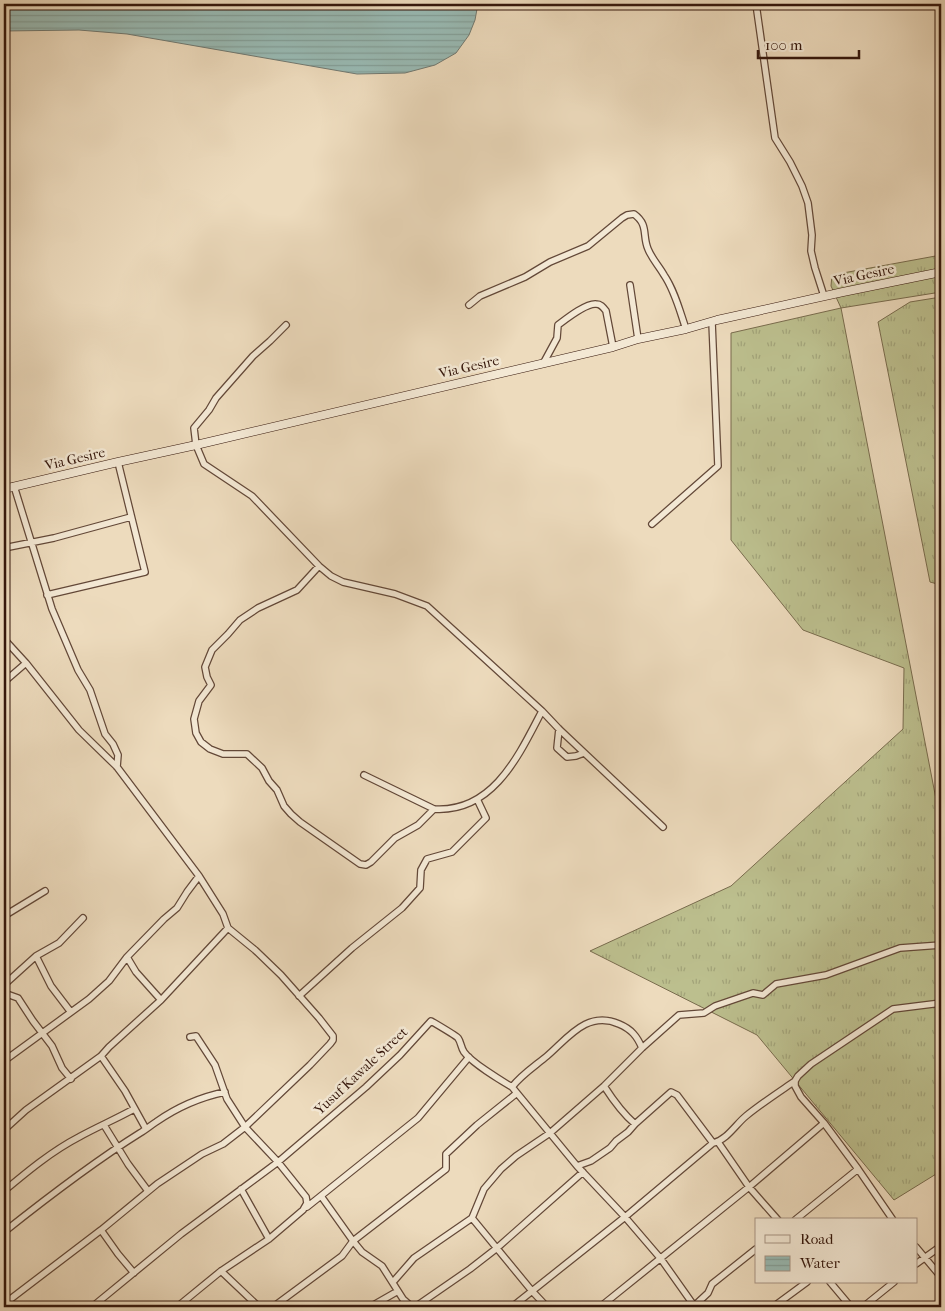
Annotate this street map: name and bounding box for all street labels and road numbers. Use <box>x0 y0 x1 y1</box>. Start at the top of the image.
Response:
street label: Via Gesire <box>831 260 896 290</box>
street label: Via Gesire <box>436 352 501 382</box>
street label: Via Gesire <box>42 444 107 474</box>
street label: Yusuf Kawale Street <box>310 1023 411 1119</box>

